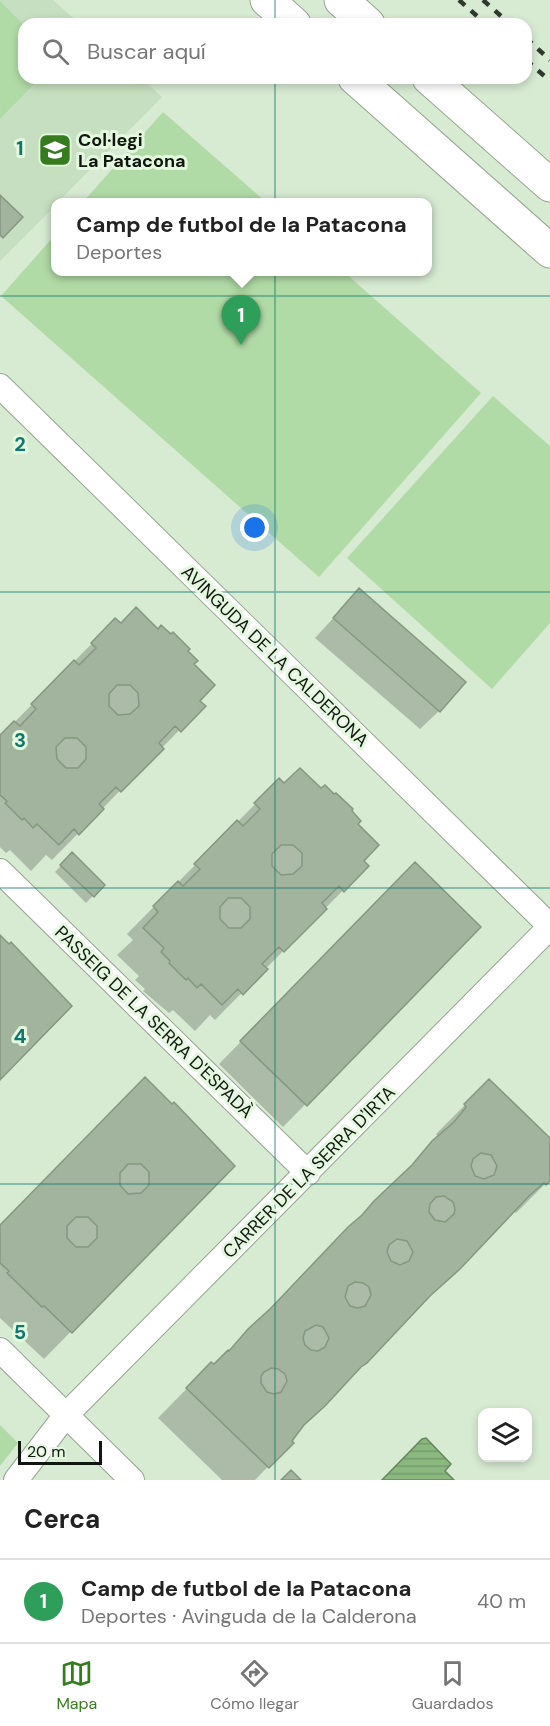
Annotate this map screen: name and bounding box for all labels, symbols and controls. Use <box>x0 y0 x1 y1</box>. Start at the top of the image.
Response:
search box <box>18 18 532 84</box>
icon: search <box>39 35 72 68</box>
text: Buscar aquí <box>87 37 206 66</box>
place label: Col·legi La Patacona <box>78 128 186 173</box>
school or university icon: Col·legi La Patacona <box>37 132 73 168</box>
text: 1 <box>16 135 24 161</box>
popup <box>51 198 432 276</box>
text: Camp de futbol de la Patacona <box>76 210 407 239</box>
text: Deportes <box>76 239 162 265</box>
pin: 1 <box>222 296 260 345</box>
text: 2 <box>14 431 26 457</box>
your location <box>240 513 269 542</box>
street label: AVINGUDA DE LA CALDERONA <box>176 560 374 752</box>
text: 3 <box>14 727 26 753</box>
street label: PASSEIG DE LA SERRA D'ESPADÀ <box>50 921 258 1123</box>
text: 4 <box>14 1023 27 1049</box>
street label: CARRER DE LA SERRA D'IRTA <box>218 1081 400 1263</box>
text: 5 <box>14 1319 26 1345</box>
map controls <box>478 1408 532 1462</box>
button: layers <box>478 1408 532 1462</box>
scale bar <box>18 1438 102 1466</box>
text: 20 m <box>27 1441 66 1462</box>
text: Cerca <box>24 1502 100 1536</box>
text: Camp de futbol de la Patacona <box>81 1574 411 1603</box>
text: 1 <box>40 1588 47 1614</box>
text: 40 m <box>477 1588 526 1614</box>
text: Deportes · Avinguda de la Calderona <box>81 1603 417 1629</box>
tab: Mapa <box>56 1657 97 1714</box>
tab: Cómo llegar <box>210 1657 299 1714</box>
tab: Guardados <box>412 1657 494 1714</box>

